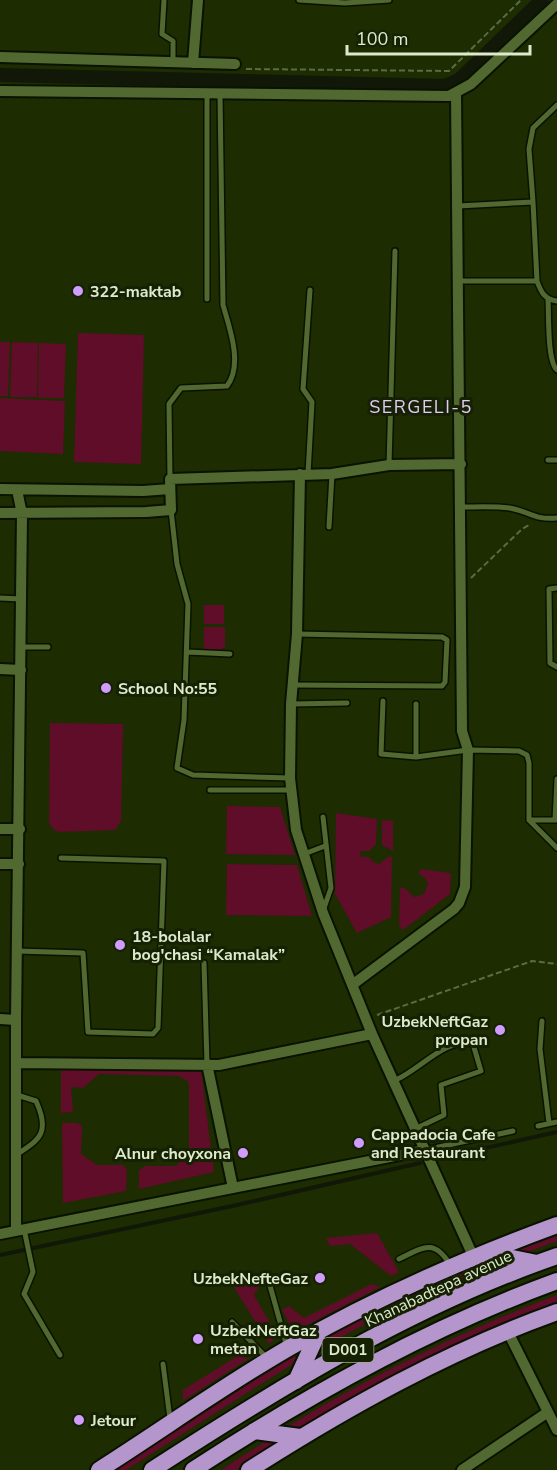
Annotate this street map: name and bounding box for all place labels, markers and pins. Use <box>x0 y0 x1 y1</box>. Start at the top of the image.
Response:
place label: 322-maktab <box>90 281 181 303</box>
marker: 322-maktab <box>71 284 85 298</box>
place label: School No:55 <box>118 678 217 700</box>
marker: School No:55 <box>99 681 113 695</box>
place label: 18-bolalar bog'chasi “Kamalak” <box>132 926 285 966</box>
marker: 18-bolalar bog'chasi “Kamalak” <box>113 938 127 952</box>
place label: UzbekNeftGaz propan <box>382 1011 488 1051</box>
marker: UzbekNeftGaz propan <box>493 1023 507 1037</box>
place label: Cappadocia Cafe and Restaurant <box>371 1124 496 1164</box>
marker: Cappadocia Cafe and Restaurant <box>352 1136 366 1150</box>
place label: Alnur choyxona <box>115 1143 231 1165</box>
marker: Alnur choyxona <box>236 1146 250 1160</box>
place label: UzbekNefteGaz <box>193 1268 308 1290</box>
marker: UzbekNefteGaz <box>313 1271 327 1285</box>
place label: UzbekNeftGaz metan <box>210 1320 317 1360</box>
marker: UzbekNeftGaz metan <box>191 1332 205 1346</box>
place label: Jetour <box>90 1410 137 1432</box>
marker: Jetour <box>72 1413 86 1427</box>

